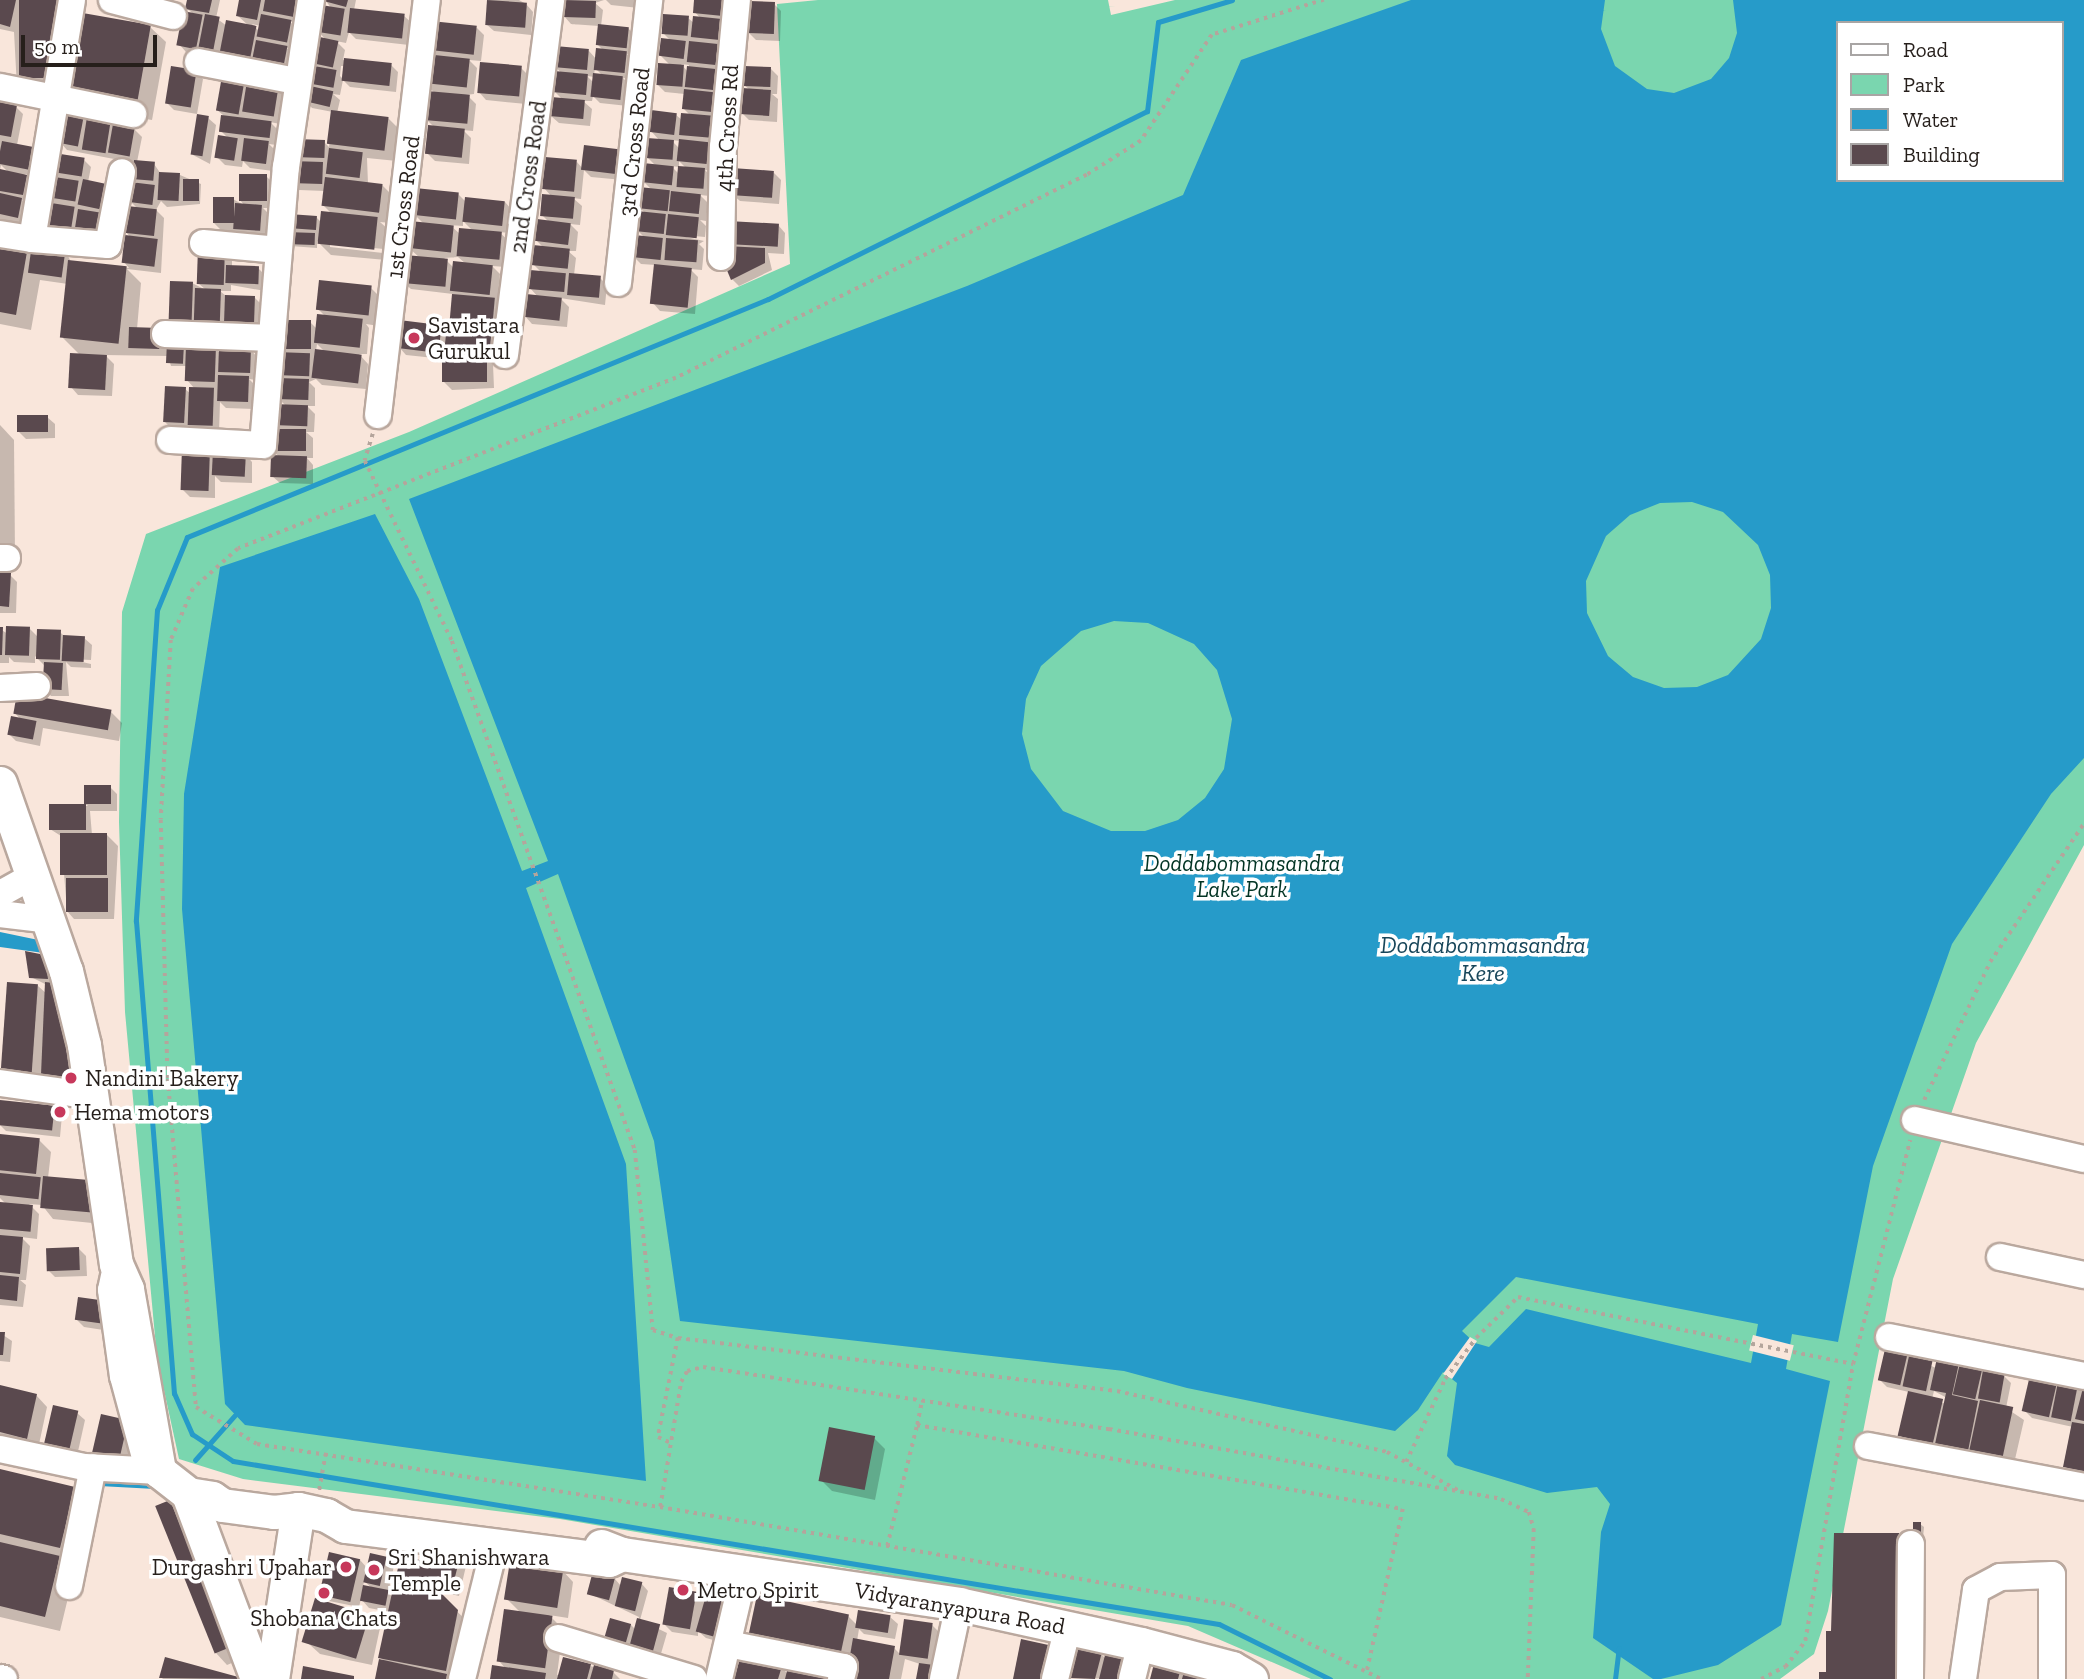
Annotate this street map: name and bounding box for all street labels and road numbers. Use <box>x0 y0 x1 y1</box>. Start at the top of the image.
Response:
street label: 4th Cross Rd <box>710 64 744 192</box>
street label: 3rd Cross Road <box>612 66 656 218</box>
street label: 2nd Cross Road <box>504 99 552 255</box>
street label: 1st Cross Road <box>381 134 425 280</box>
street label: Vidyaranyapura Road <box>853 1576 1067 1640</box>

